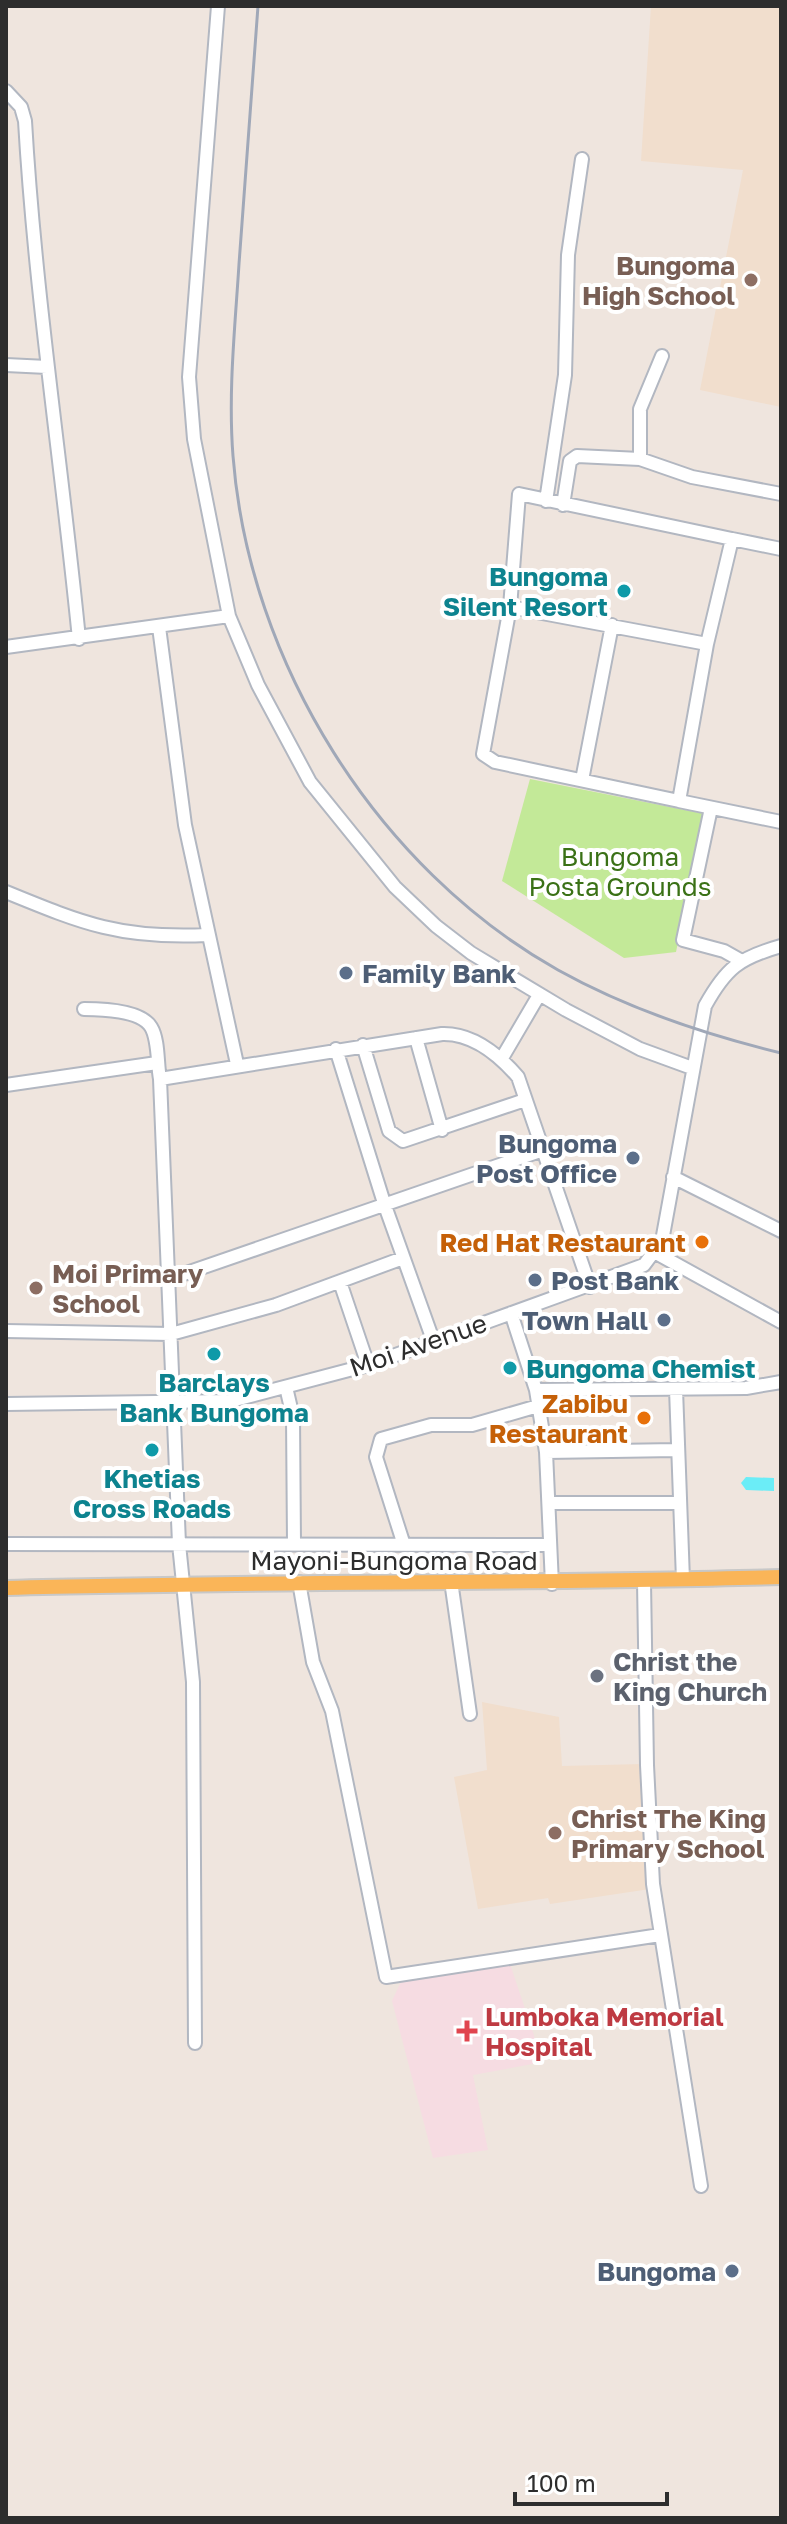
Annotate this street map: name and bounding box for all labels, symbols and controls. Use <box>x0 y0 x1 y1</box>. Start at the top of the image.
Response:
place label: Bungoma High School <box>582 250 735 311</box>
marker: Bungoma High School <box>742 271 760 289</box>
place label: Bungoma Silent Resort <box>443 561 608 622</box>
marker: Bungoma Silent Resort <box>615 582 633 600</box>
park label: Bungoma Posta Grounds <box>528 841 712 902</box>
place label: Family Bank <box>362 958 516 989</box>
marker: Family Bank <box>337 964 355 982</box>
place label: Bungoma Post Office <box>476 1128 617 1189</box>
marker: Bungoma Post Office <box>624 1149 642 1167</box>
place label: Red Hat Restaurant <box>439 1227 686 1258</box>
marker: Red Hat Restaurant <box>693 1233 711 1251</box>
place label: Moi Primary School <box>52 1258 204 1319</box>
place label: Post Bank <box>551 1265 679 1296</box>
marker: Post Bank <box>526 1271 544 1289</box>
marker: Moi Primary School <box>27 1279 45 1297</box>
place label: Town Hall <box>522 1305 648 1336</box>
street label: Moi Avenue <box>345 1307 491 1383</box>
marker: Town Hall <box>655 1311 673 1329</box>
marker: Barclays Bank Bungoma <box>205 1345 223 1363</box>
place label: Bungoma Chemist <box>526 1353 756 1384</box>
marker: Bungoma Chemist <box>501 1359 519 1377</box>
place label: Barclays Bank Bungoma <box>119 1367 309 1428</box>
place label: Zabibu Restaurant <box>489 1388 628 1449</box>
marker: Zabibu Restaurant <box>635 1409 653 1427</box>
marker: Khetias Cross Roads <box>143 1441 161 1459</box>
place label: Khetias Cross Roads <box>73 1463 231 1524</box>
street label: Mayoni-Bungoma Road <box>250 1545 538 1576</box>
place label: Christ the King Church <box>613 1646 767 1707</box>
marker: Christ the King Church <box>588 1667 606 1685</box>
place label: Christ The King Primary School <box>571 1803 766 1864</box>
marker: Christ The King Primary School <box>546 1824 564 1842</box>
place label: Lumboka Memorial Hospital <box>485 2001 724 2062</box>
marker: Lumboka Memorial Hospital <box>456 2020 478 2042</box>
place label: Bungoma <box>597 2256 716 2287</box>
marker: Bungoma <box>723 2262 741 2280</box>
scale bar <box>515 2456 667 2506</box>
text: 100 m <box>527 2468 596 2497</box>

